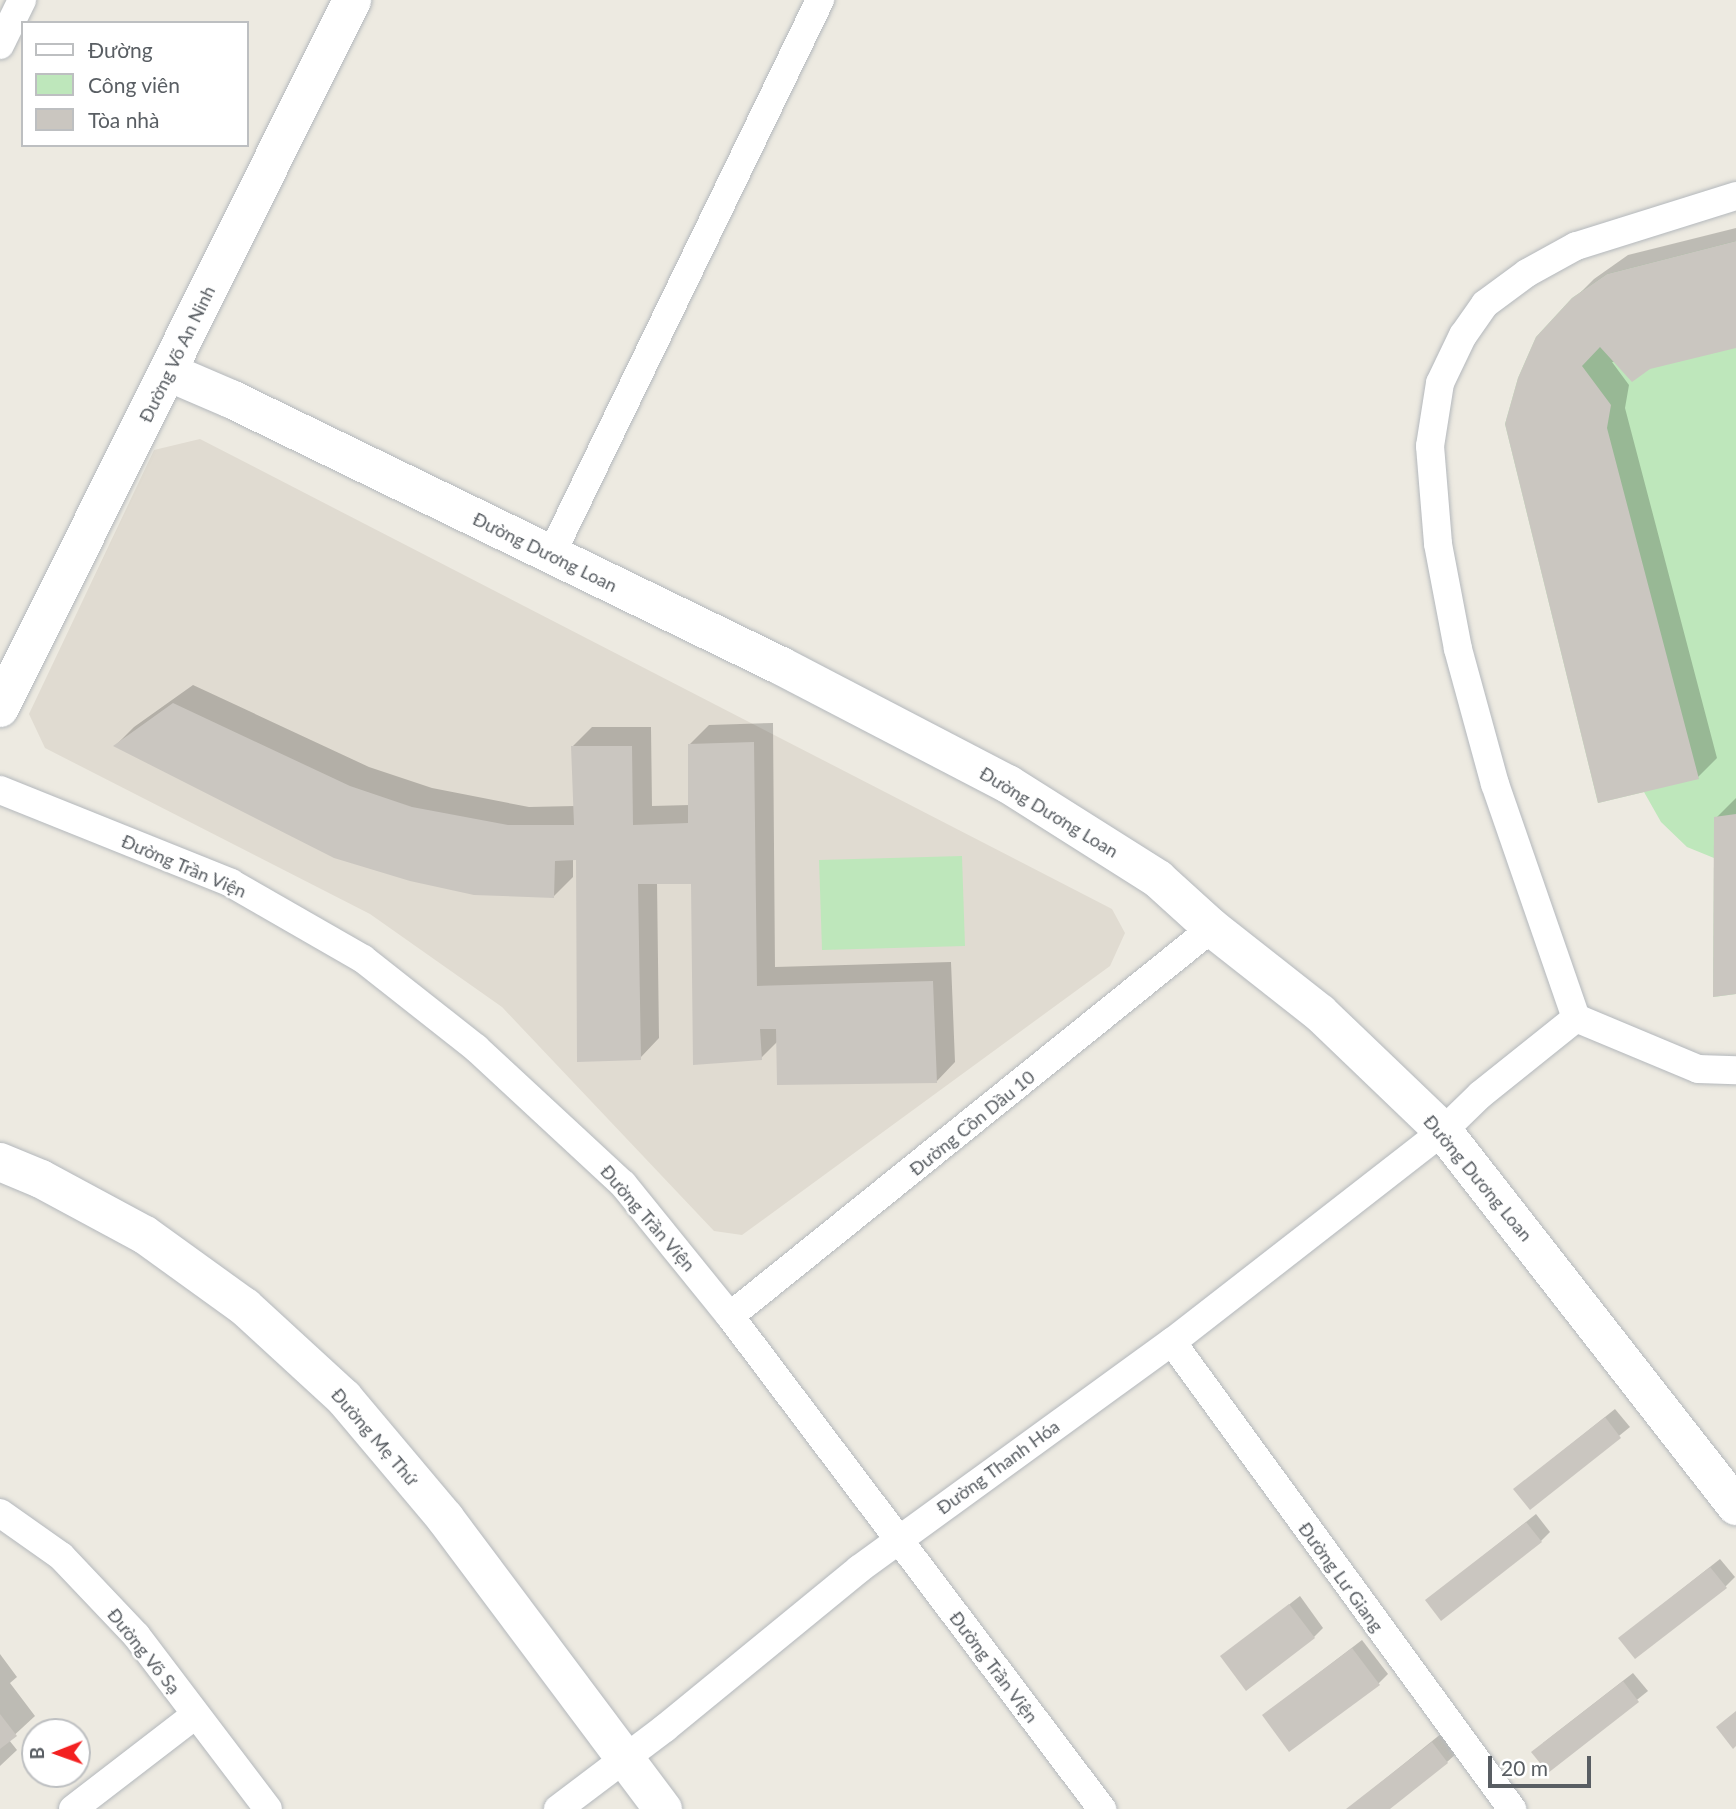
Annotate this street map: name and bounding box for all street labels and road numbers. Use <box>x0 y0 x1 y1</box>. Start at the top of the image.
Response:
street label: Đường Võ An Ninh <box>134 282 220 426</box>
street label: Đường Dương Loan <box>469 508 621 596</box>
street label: Đường Dương Loan <box>976 762 1122 862</box>
street label: Đường Trần Viện <box>118 830 250 902</box>
street label: Đường Cồn Dầu 10 <box>905 1066 1039 1180</box>
street label: Đường Dương Loan <box>1419 1111 1537 1245</box>
street label: Đường Trần Viện <box>596 1160 700 1276</box>
street label: Đường Mẹ Thứ <box>327 1384 423 1490</box>
street label: Đường Thanh Hóa <box>932 1415 1064 1519</box>
street label: Đường Lư Giang <box>1294 1518 1388 1636</box>
street label: Đường Võ Sạ <box>103 1604 185 1698</box>
street label: Đường Trần Viện <box>945 1607 1043 1727</box>

